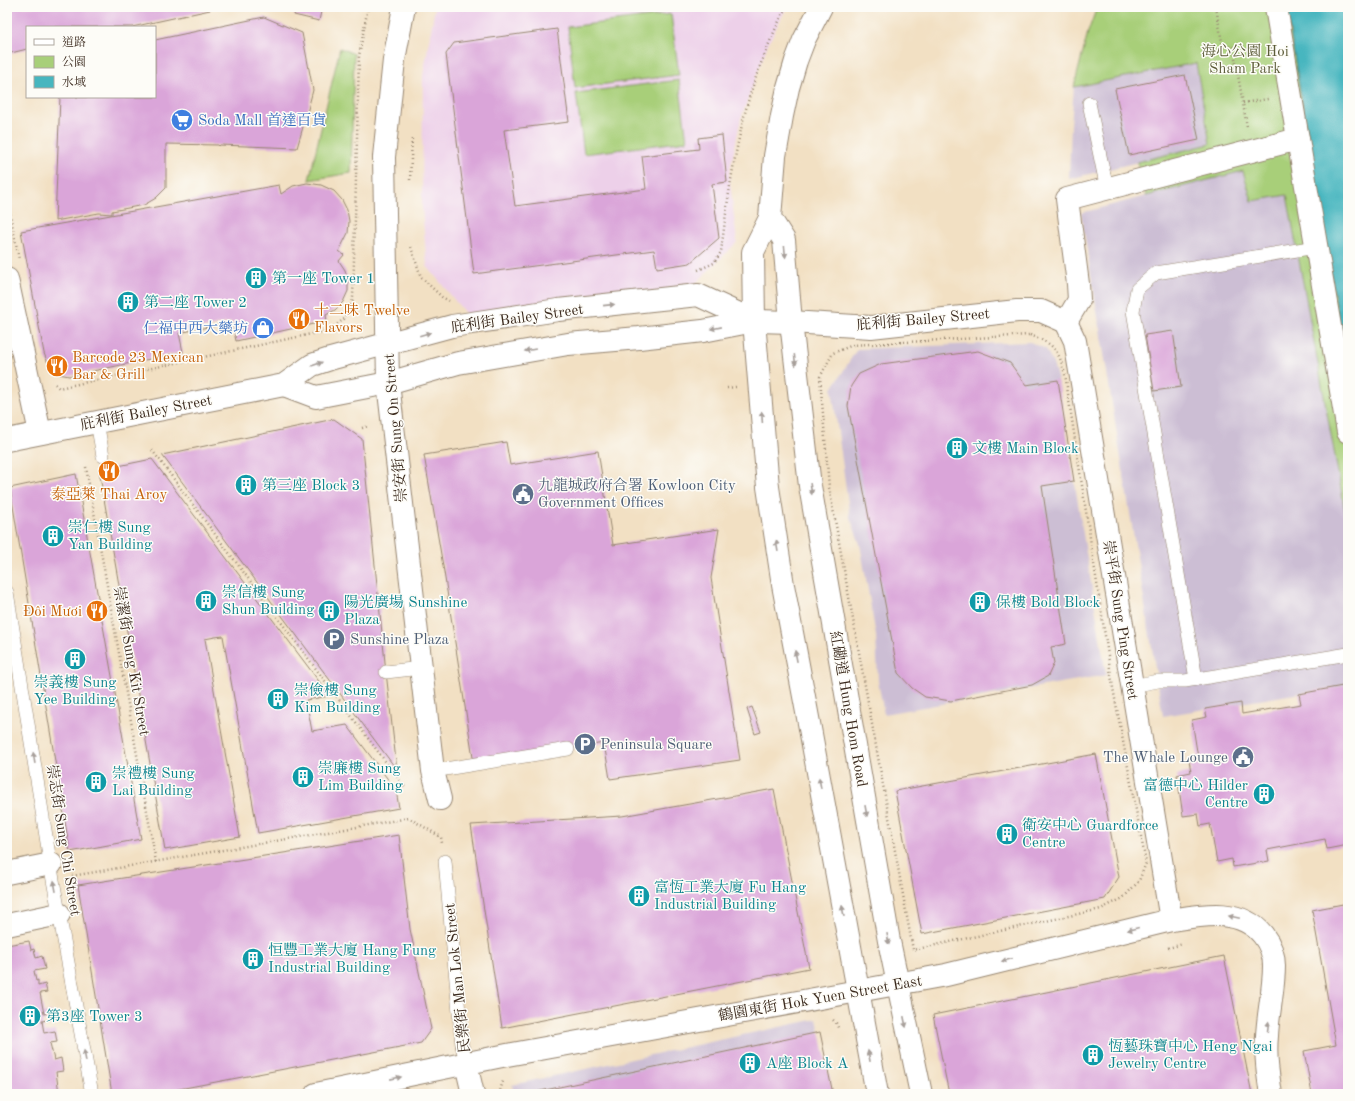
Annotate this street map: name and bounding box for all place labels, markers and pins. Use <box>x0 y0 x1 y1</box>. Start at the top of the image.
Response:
supermarket icon: Soda Mall 首達百貨 <box>169 107 195 133</box>
place label: Soda Mall 首達百貨 <box>198 112 326 129</box>
building icon: 第一座 Tower 1 <box>243 265 269 291</box>
place label: 第一座 Tower 1 <box>272 270 375 287</box>
building icon: 第二座 Tower 2 <box>115 289 141 315</box>
place label: 第二座 Tower 2 <box>144 294 247 311</box>
place label: 十二味 Twelve Flavors <box>314 302 410 336</box>
restaurant icon: 十二味 Twelve Flavors <box>286 306 312 332</box>
shop icon: 仁福中西大藥坊 <box>250 315 276 341</box>
place label: 仁福中西大藥坊 <box>143 320 248 337</box>
place label: Barcode 23 Mexican Bar & Grill <box>72 351 204 383</box>
restaurant icon: Barcode 23 Mexican Bar & Grill <box>44 353 70 379</box>
building icon: 文樓 Main Block <box>944 435 970 461</box>
place label: 文樓 Main Block <box>972 440 1079 457</box>
restaurant icon: 泰亞萊 Thai Aroy <box>96 458 122 484</box>
building icon: 第三座 Block 3 <box>233 472 259 498</box>
place label: 第三座 Block 3 <box>262 477 360 494</box>
place label: 九龍城政府合署 Kowloon City Government Offices <box>538 477 736 511</box>
public building icon: 九龍城政府合署 Kowloon City Government Offices <box>510 481 536 507</box>
place label: 泰亞萊 Thai Aroy <box>51 486 167 503</box>
place label: 崇仁樓 Sung Yan Building <box>68 519 152 553</box>
building icon: 崇仁樓 Sung Yan Building <box>40 523 66 549</box>
place label: 崇信樓 Sung Shun Building <box>222 584 314 618</box>
building icon: 崇信樓 Sung Shun Building <box>193 588 219 614</box>
building icon: 保樓 Bold Block <box>967 589 993 615</box>
place label: 陽光廣場 Sunshine Plaza <box>344 594 467 628</box>
place label: 保樓 Bold Block <box>996 594 1100 611</box>
restaurant icon: Đôi Mươi <box>84 598 110 624</box>
building icon: 陽光廣場 Sunshine Plaza <box>316 598 342 624</box>
place label: Đôi Mươi <box>23 605 82 620</box>
parking icon: Sunshine Plaza <box>321 626 347 652</box>
place label: Sunshine Plaza <box>350 633 450 648</box>
building icon: 崇義樓 Sung Yee Building <box>62 646 88 672</box>
place label: 崇義樓 Sung Yee Building <box>34 674 116 708</box>
place label: 崇儉樓 Sung Kim Building <box>294 682 380 716</box>
building icon: 崇儉樓 Sung Kim Building <box>265 686 291 712</box>
parking icon: Peninsula Square <box>572 731 598 757</box>
place label: Peninsula Square <box>600 738 712 753</box>
public building icon: The Whale Lounge <box>1230 744 1256 770</box>
place label: The Whale Lounge <box>1103 751 1228 766</box>
place label: 崇廉樓 Sung Lim Building <box>318 760 403 794</box>
building icon: 崇廉樓 Sung Lim Building <box>290 764 316 790</box>
place label: 崇禮樓 Sung Lai Building <box>112 765 195 799</box>
building icon: 崇禮樓 Sung Lai Building <box>83 769 109 795</box>
place label: 富德中心 Hilder Centre <box>1143 777 1248 811</box>
building icon: 富德中心 Hilder Centre <box>1251 781 1277 807</box>
place label: 衛安中心 Guardforce Centre <box>1022 817 1158 851</box>
building icon: 衛安中心 Guardforce Centre <box>994 821 1020 847</box>
place label: 富恆工業大廈 Fu Hang Industrial Building <box>654 879 806 913</box>
building icon: 富恆工業大廈 Fu Hang Industrial Building <box>626 883 652 909</box>
place label: 恒豐工業大廈 Hang Fung Industrial Building <box>268 942 436 976</box>
building icon: 恒豐工業大廈 Hang Fung Industrial Building <box>240 946 266 972</box>
building icon: 第3座 Tower 3 <box>17 1003 43 1029</box>
place label: 第3座 Tower 3 <box>46 1008 143 1025</box>
place label: 恆藝珠寶中心 Heng Ngai Jewelry Centre <box>1108 1038 1272 1072</box>
building icon: 恆藝珠寶中心 Heng Ngai Jewelry Centre <box>1080 1042 1106 1068</box>
building icon: A座 Block A <box>737 1050 763 1076</box>
place label: A座 Block A <box>766 1055 849 1072</box>

